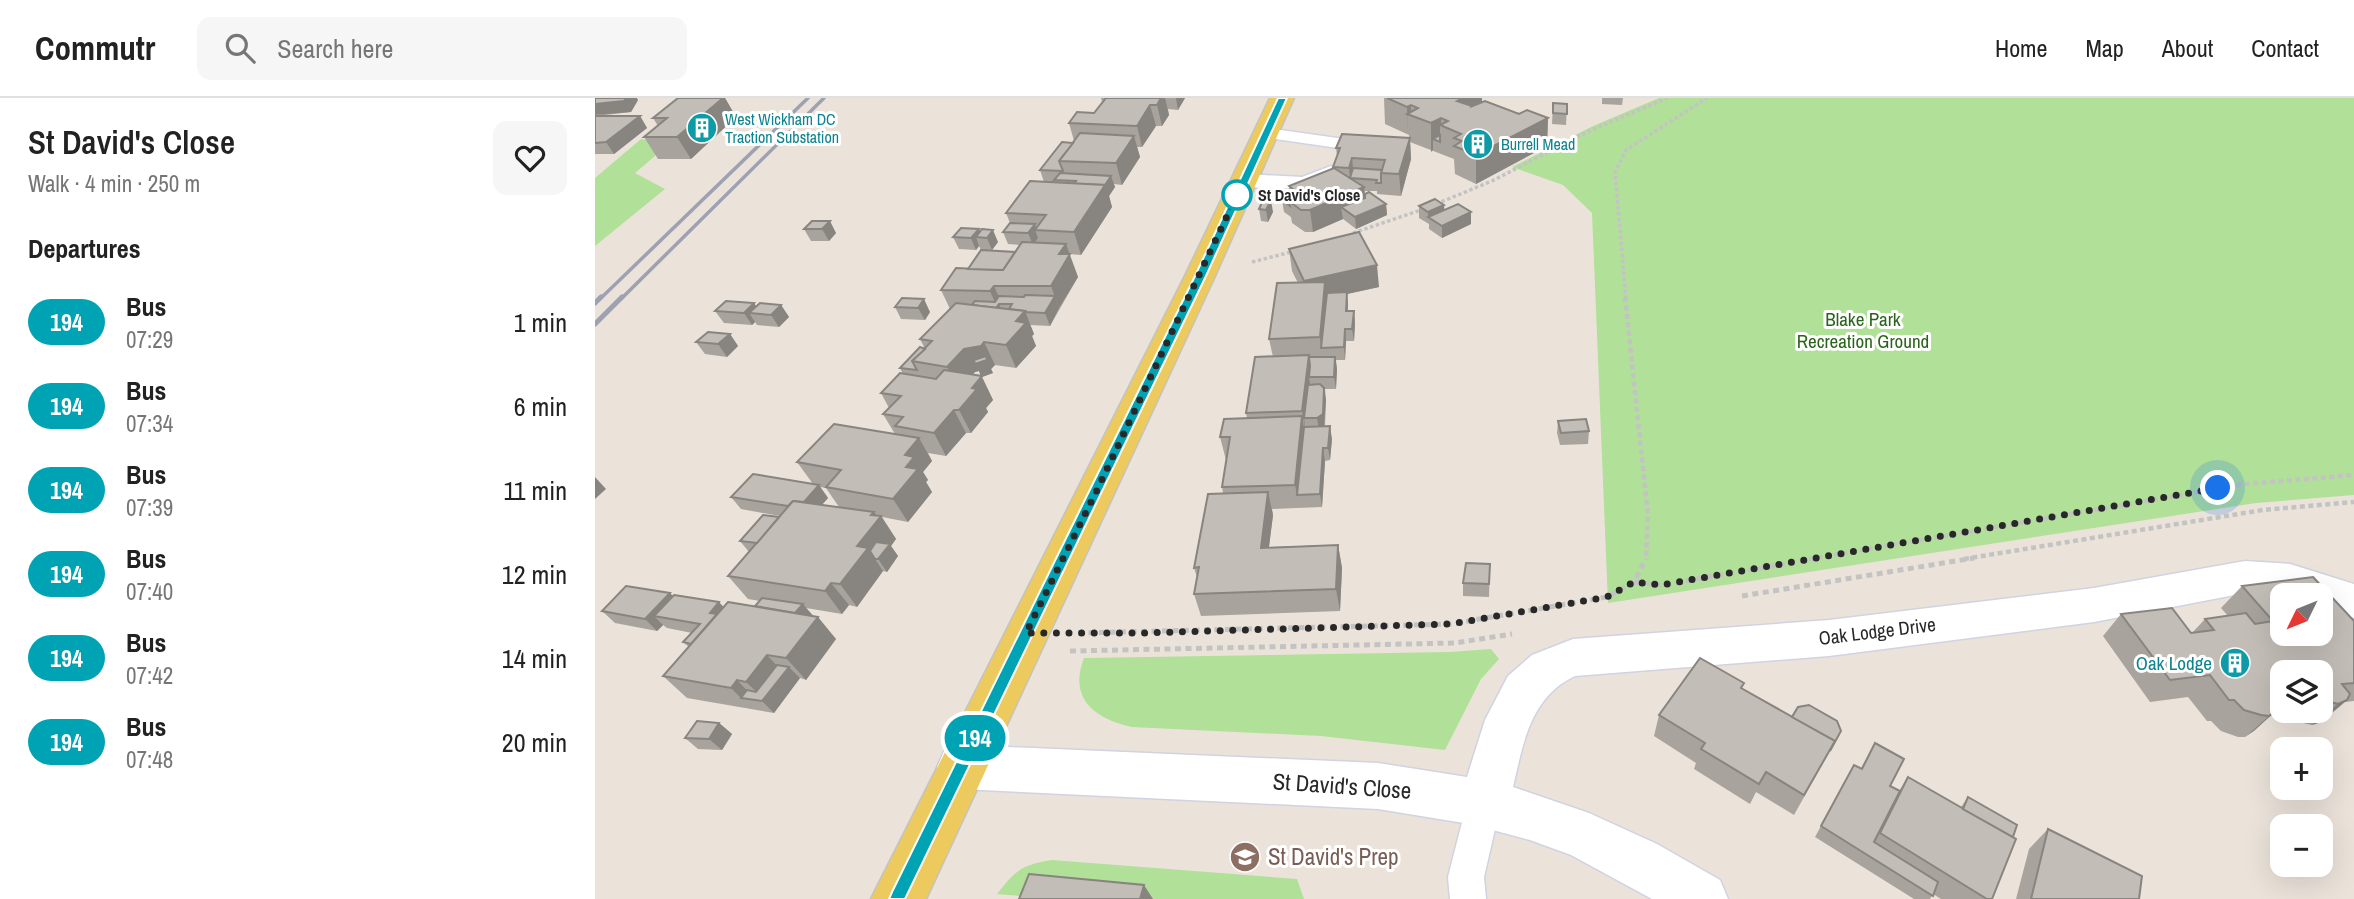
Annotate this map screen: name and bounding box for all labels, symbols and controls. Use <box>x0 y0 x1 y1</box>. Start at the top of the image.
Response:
search box <box>197 17 687 80</box>
text: Commutr <box>35 26 155 70</box>
icon: search <box>221 29 259 67</box>
text: Search here <box>277 31 393 66</box>
text: Home <box>1995 32 2047 64</box>
text: Map <box>2085 32 2124 64</box>
text: About <box>2162 32 2213 64</box>
text: Contact <box>2251 32 2319 64</box>
place label: West Wickham DC Traction Substation <box>725 108 839 148</box>
building icon: West Wickham DC Traction Substation <box>685 111 719 145</box>
text: St David's Close <box>28 120 235 164</box>
button: heart <box>493 121 567 195</box>
building icon: Burrell Mead <box>1461 127 1495 161</box>
place label: Burrell Mead <box>1501 133 1575 155</box>
text: Walk · 4 min · 250 m <box>28 168 200 199</box>
marker: St David's Close <box>1222 180 1252 210</box>
place label: St David's Close <box>1258 184 1360 206</box>
text: Departures <box>28 231 141 266</box>
text: Bus <box>126 289 166 324</box>
text: 1 min <box>514 305 567 340</box>
text: 194 <box>50 306 83 338</box>
park label: Blake Park Recreation Ground <box>1797 306 1929 354</box>
text: 07:29 <box>126 324 173 355</box>
text: Bus <box>126 373 166 408</box>
text: 6 min <box>514 389 567 424</box>
text: 194 <box>50 390 83 422</box>
text: 07:34 <box>126 408 173 439</box>
text: Bus <box>126 457 166 492</box>
your location <box>2200 470 2235 505</box>
text: 11 min <box>503 473 567 508</box>
text: 194 <box>50 474 83 506</box>
text: 07:39 <box>126 492 173 523</box>
text: Bus <box>126 541 166 576</box>
text: 12 min <box>502 557 567 592</box>
text: 194 <box>50 558 83 590</box>
text: 07:40 <box>126 576 173 607</box>
north arrow <box>2270 583 2333 646</box>
map controls <box>2270 583 2333 877</box>
street label: Oak Lodge Drive <box>1817 611 1937 651</box>
text: Bus <box>126 625 166 660</box>
text: 14 min <box>502 641 567 676</box>
text: 194 <box>50 642 83 674</box>
building icon: Oak Lodge <box>2218 646 2252 680</box>
place label: Oak Lodge <box>2136 650 2212 676</box>
text: 07:42 <box>126 660 173 691</box>
button: layers <box>2270 660 2333 723</box>
text: Bus <box>126 709 166 744</box>
line badge: 194 <box>935 715 1015 761</box>
text: 194 <box>959 722 991 754</box>
text: 20 min <box>502 725 567 760</box>
text: 194 <box>50 726 83 758</box>
button: + <box>2270 737 2333 800</box>
text: 07:48 <box>126 744 173 775</box>
street label: St David's Close <box>1272 765 1412 806</box>
button: − <box>2270 814 2333 877</box>
school or university icon: St David's Prep <box>1228 840 1262 874</box>
place label: St David's Prep <box>1268 841 1398 872</box>

